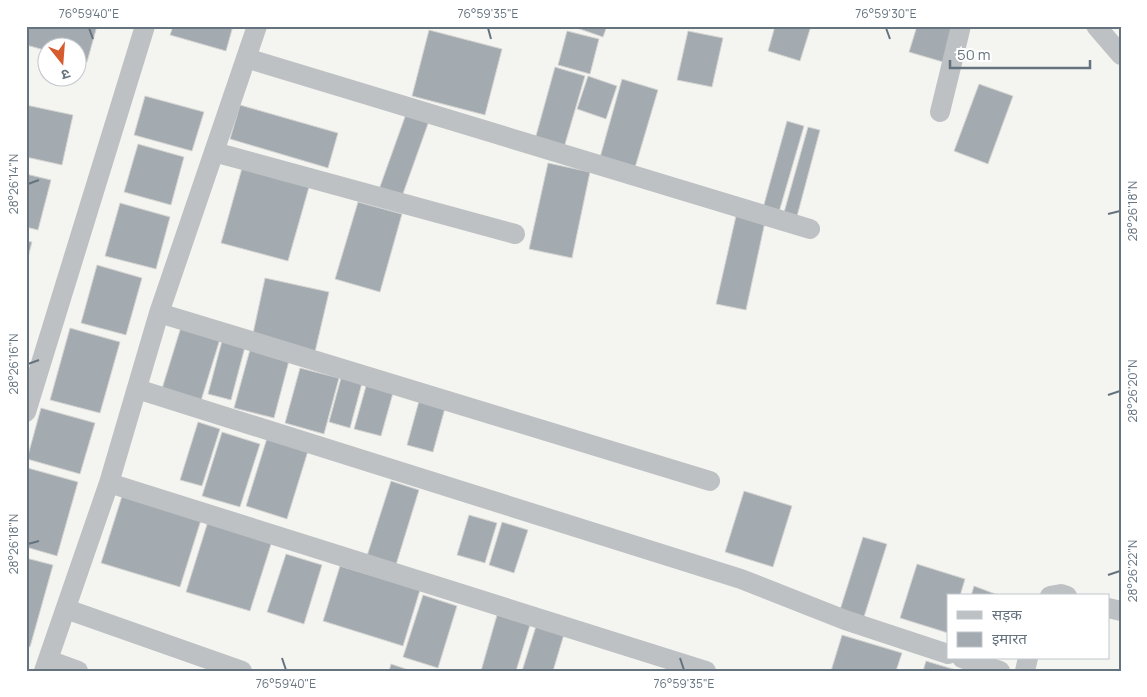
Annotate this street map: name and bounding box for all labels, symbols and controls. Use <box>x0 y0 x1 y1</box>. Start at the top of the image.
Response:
text: 76°59'40"E <box>59 5 119 22</box>
text: 76°59'35"E <box>458 5 519 22</box>
text: 76°59'30"E <box>855 5 917 22</box>
north arrow <box>38 38 88 88</box>
scale bar <box>950 38 1090 70</box>
text: 50 m <box>957 44 991 65</box>
text: उ <box>58 65 73 85</box>
text: 28°26'14"N <box>5 154 22 214</box>
text: 28°26'18"N <box>1124 181 1141 241</box>
text: 28°26'16"N <box>5 333 22 395</box>
text: 28°26'20"N <box>1124 359 1141 423</box>
text: 28°26'18"N <box>5 514 22 574</box>
text: 28°26'22"N <box>1124 540 1141 602</box>
legend <box>947 594 1110 660</box>
text: सड़क <box>992 604 1022 625</box>
text: इमारत <box>992 628 1027 649</box>
text: 76°59'40"E <box>256 675 316 692</box>
text: 76°59'35"E <box>654 675 715 692</box>

